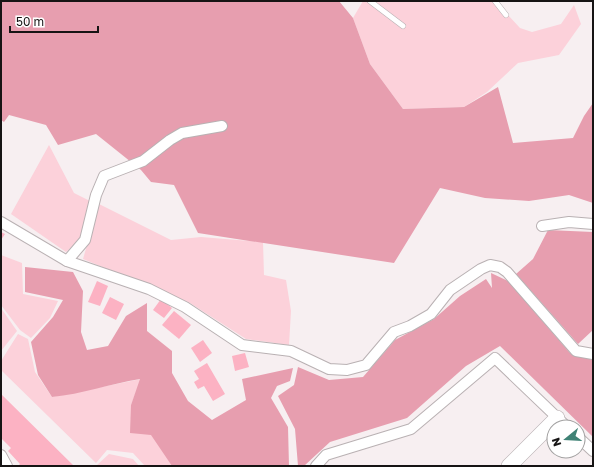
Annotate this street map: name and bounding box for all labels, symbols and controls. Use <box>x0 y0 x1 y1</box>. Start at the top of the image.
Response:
scale bar <box>10 8 98 34</box>
text: 50 m <box>16 14 44 29</box>
north arrow <box>546 419 586 459</box>
text: N <box>549 436 563 448</box>

